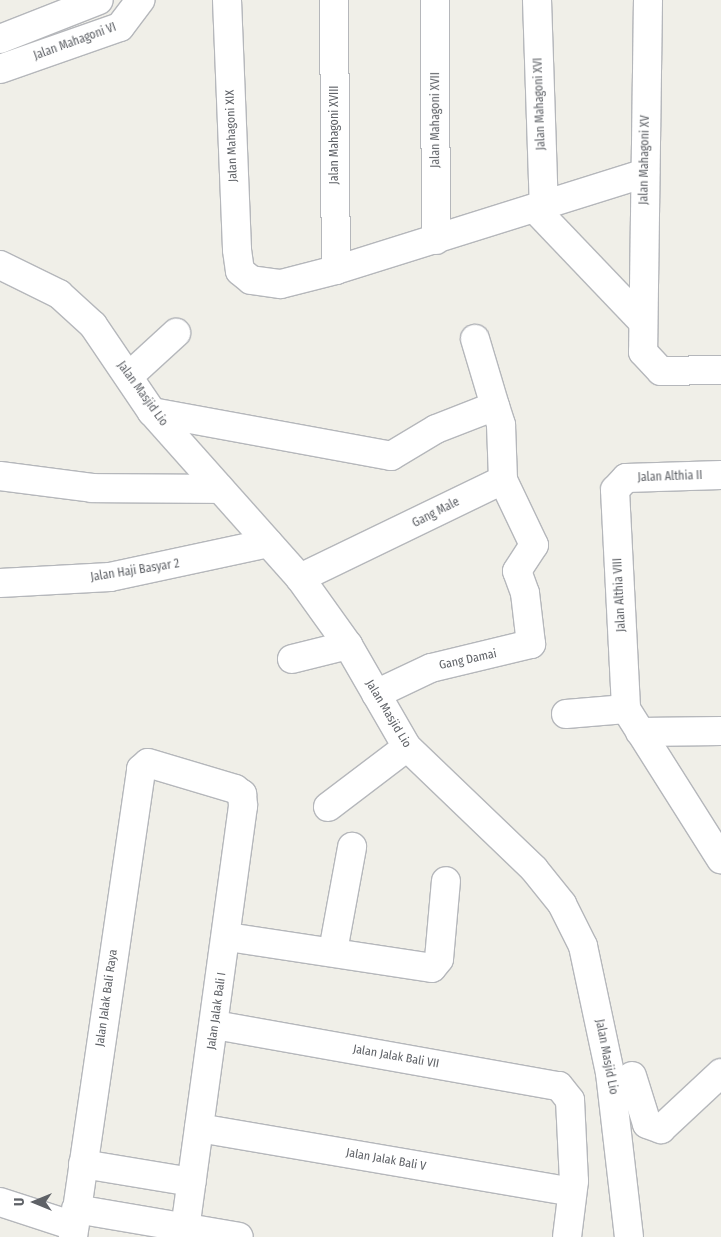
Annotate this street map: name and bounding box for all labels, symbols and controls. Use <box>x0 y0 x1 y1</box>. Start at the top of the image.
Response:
street label: Jalan Mahagoni VI <box>32 20 118 64</box>
street label: Jalan Mahagoni XVI <box>531 57 549 151</box>
street label: Jalan Mahagoni XVII <box>429 72 443 168</box>
street label: Jalan Mahagoni XVIII <box>328 86 342 184</box>
street label: Jalan Mahagoni XIX <box>223 90 241 182</box>
street label: Jalan Mahagoni XV <box>637 115 653 205</box>
street label: Jalan Masjid Lio <box>114 359 170 429</box>
street label: Jalan Althia II <box>637 469 703 485</box>
street label: Gang Male <box>410 495 462 531</box>
street label: Jalan Haji Basyar 2 <box>90 557 180 585</box>
street label: Jalan Althia VIII <box>611 558 629 632</box>
street label: Gang Damai <box>438 647 498 673</box>
street label: Jalan Masjid Lio <box>362 677 414 751</box>
street label: Jalan Jalak Bali Raya <box>93 948 121 1048</box>
street label: Jalan Jalak Bali I <box>204 971 230 1051</box>
street label: Jalan Masjid Lio <box>592 1018 620 1096</box>
street label: Jalan Jalak Bali VII <box>352 1042 440 1072</box>
street label: Jalan Jalak Bali V <box>345 1146 427 1174</box>
north arrow <box>10 1177 60 1227</box>
text: U <box>11 1198 28 1206</box>

